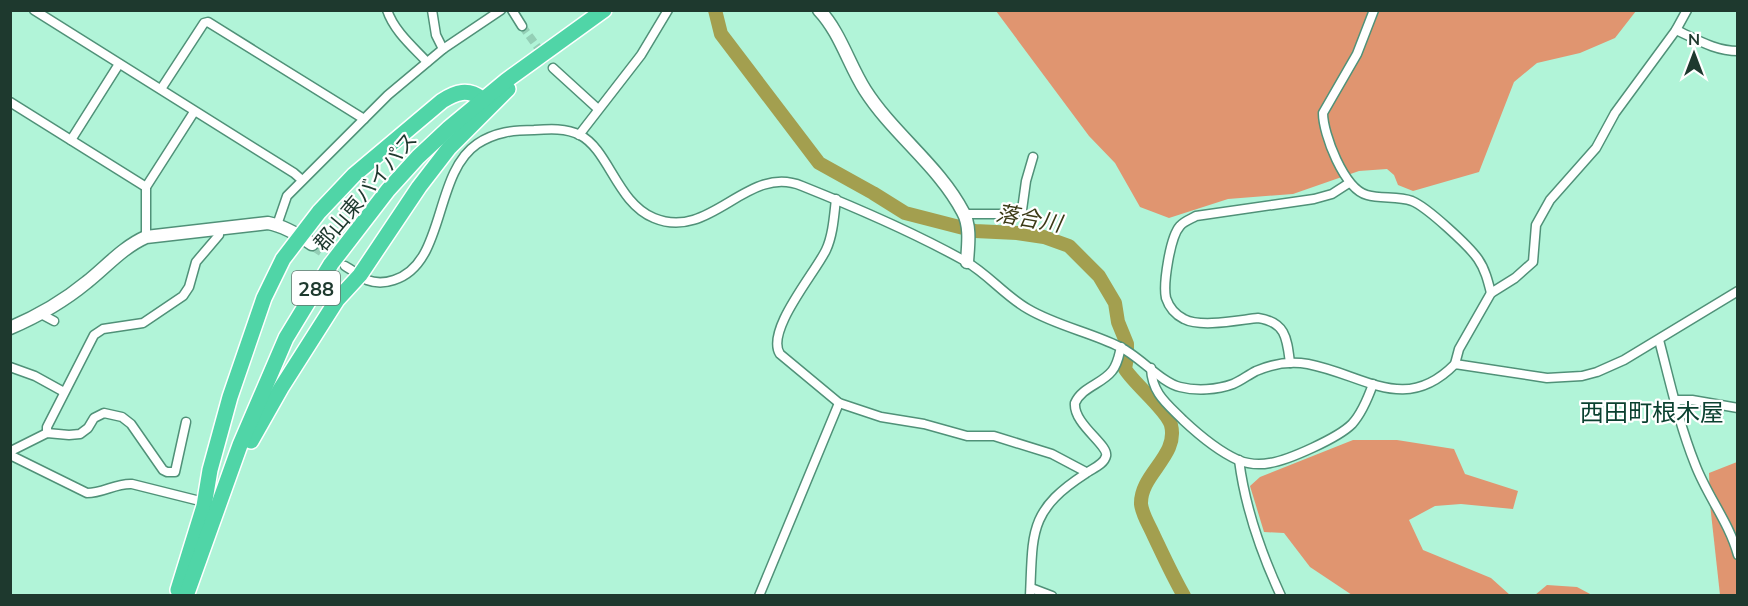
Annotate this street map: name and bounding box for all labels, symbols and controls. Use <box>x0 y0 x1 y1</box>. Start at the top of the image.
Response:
north arrow <box>1664 24 1724 84</box>
text: N <box>1688 29 1700 49</box>
street label: 郡山東バイパス <box>308 126 422 256</box>
water label: 落合川 <box>994 198 1066 238</box>
road number: 288 <box>292 271 340 305</box>
district label: 西田町根木屋 <box>1580 397 1724 427</box>

